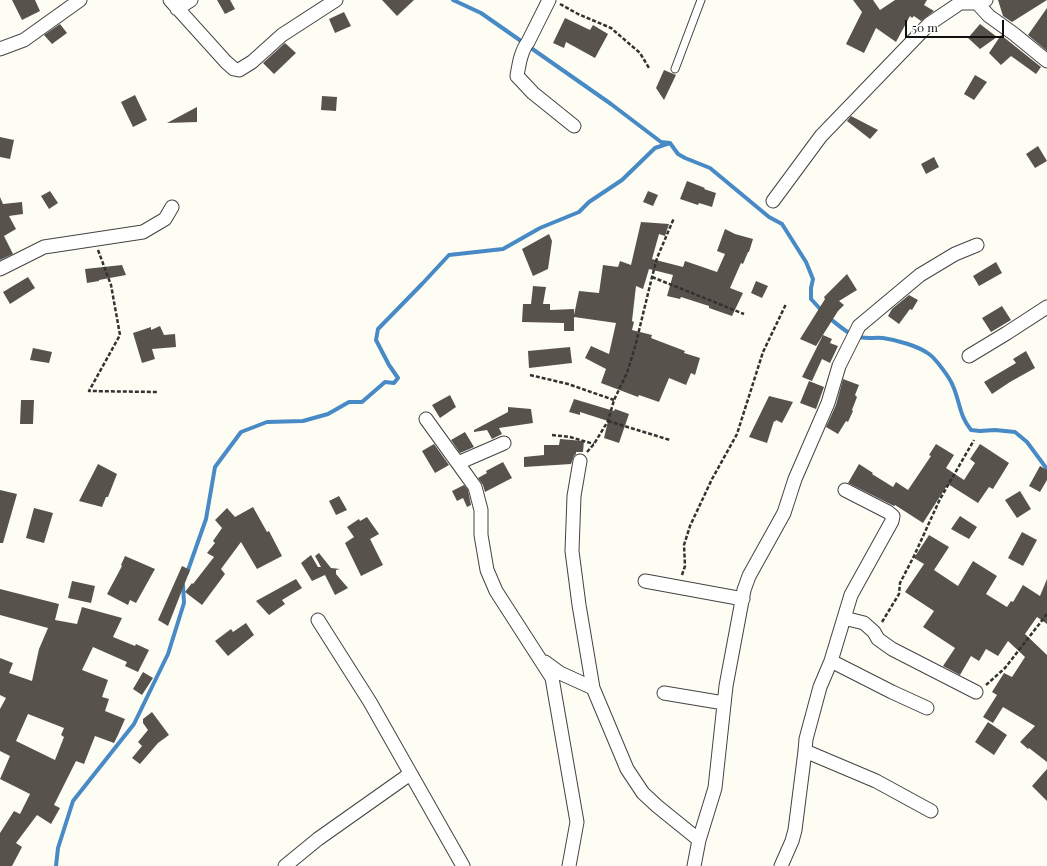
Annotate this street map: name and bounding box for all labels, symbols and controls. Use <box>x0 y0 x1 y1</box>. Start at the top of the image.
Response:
scale bar <box>907 12 1006 38</box>
text: 50 m <box>912 19 938 35</box>

